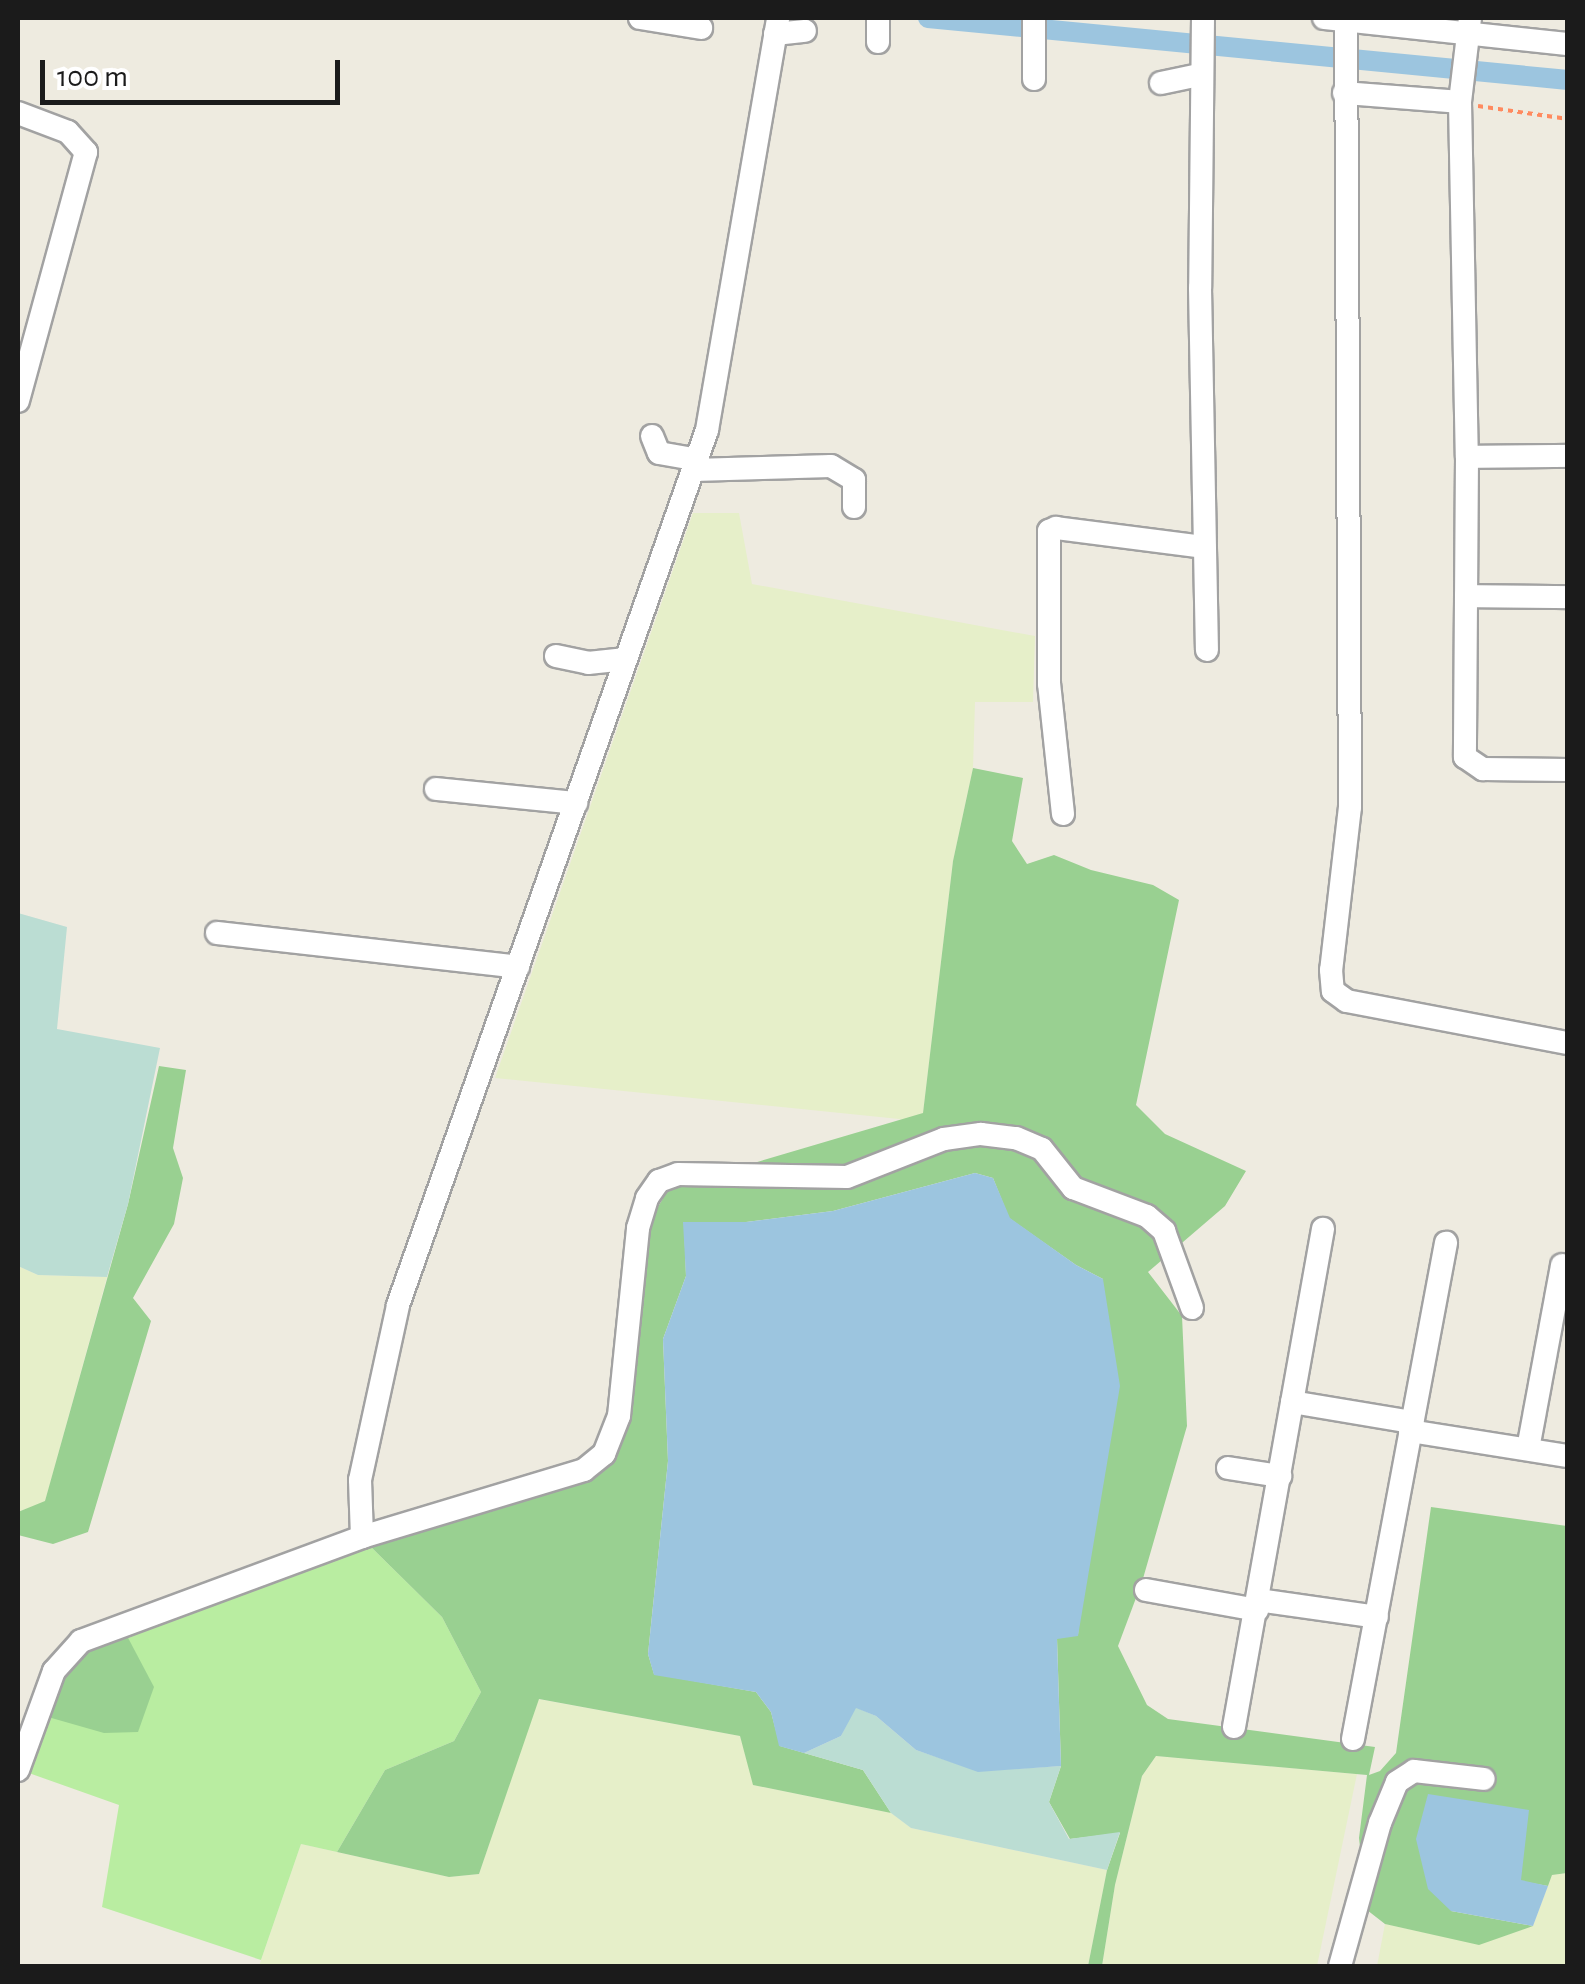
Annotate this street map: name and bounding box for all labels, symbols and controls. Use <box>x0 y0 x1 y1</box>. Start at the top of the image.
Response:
scale bar <box>45 40 345 102</box>
text: 100 m <box>57 62 128 92</box>

